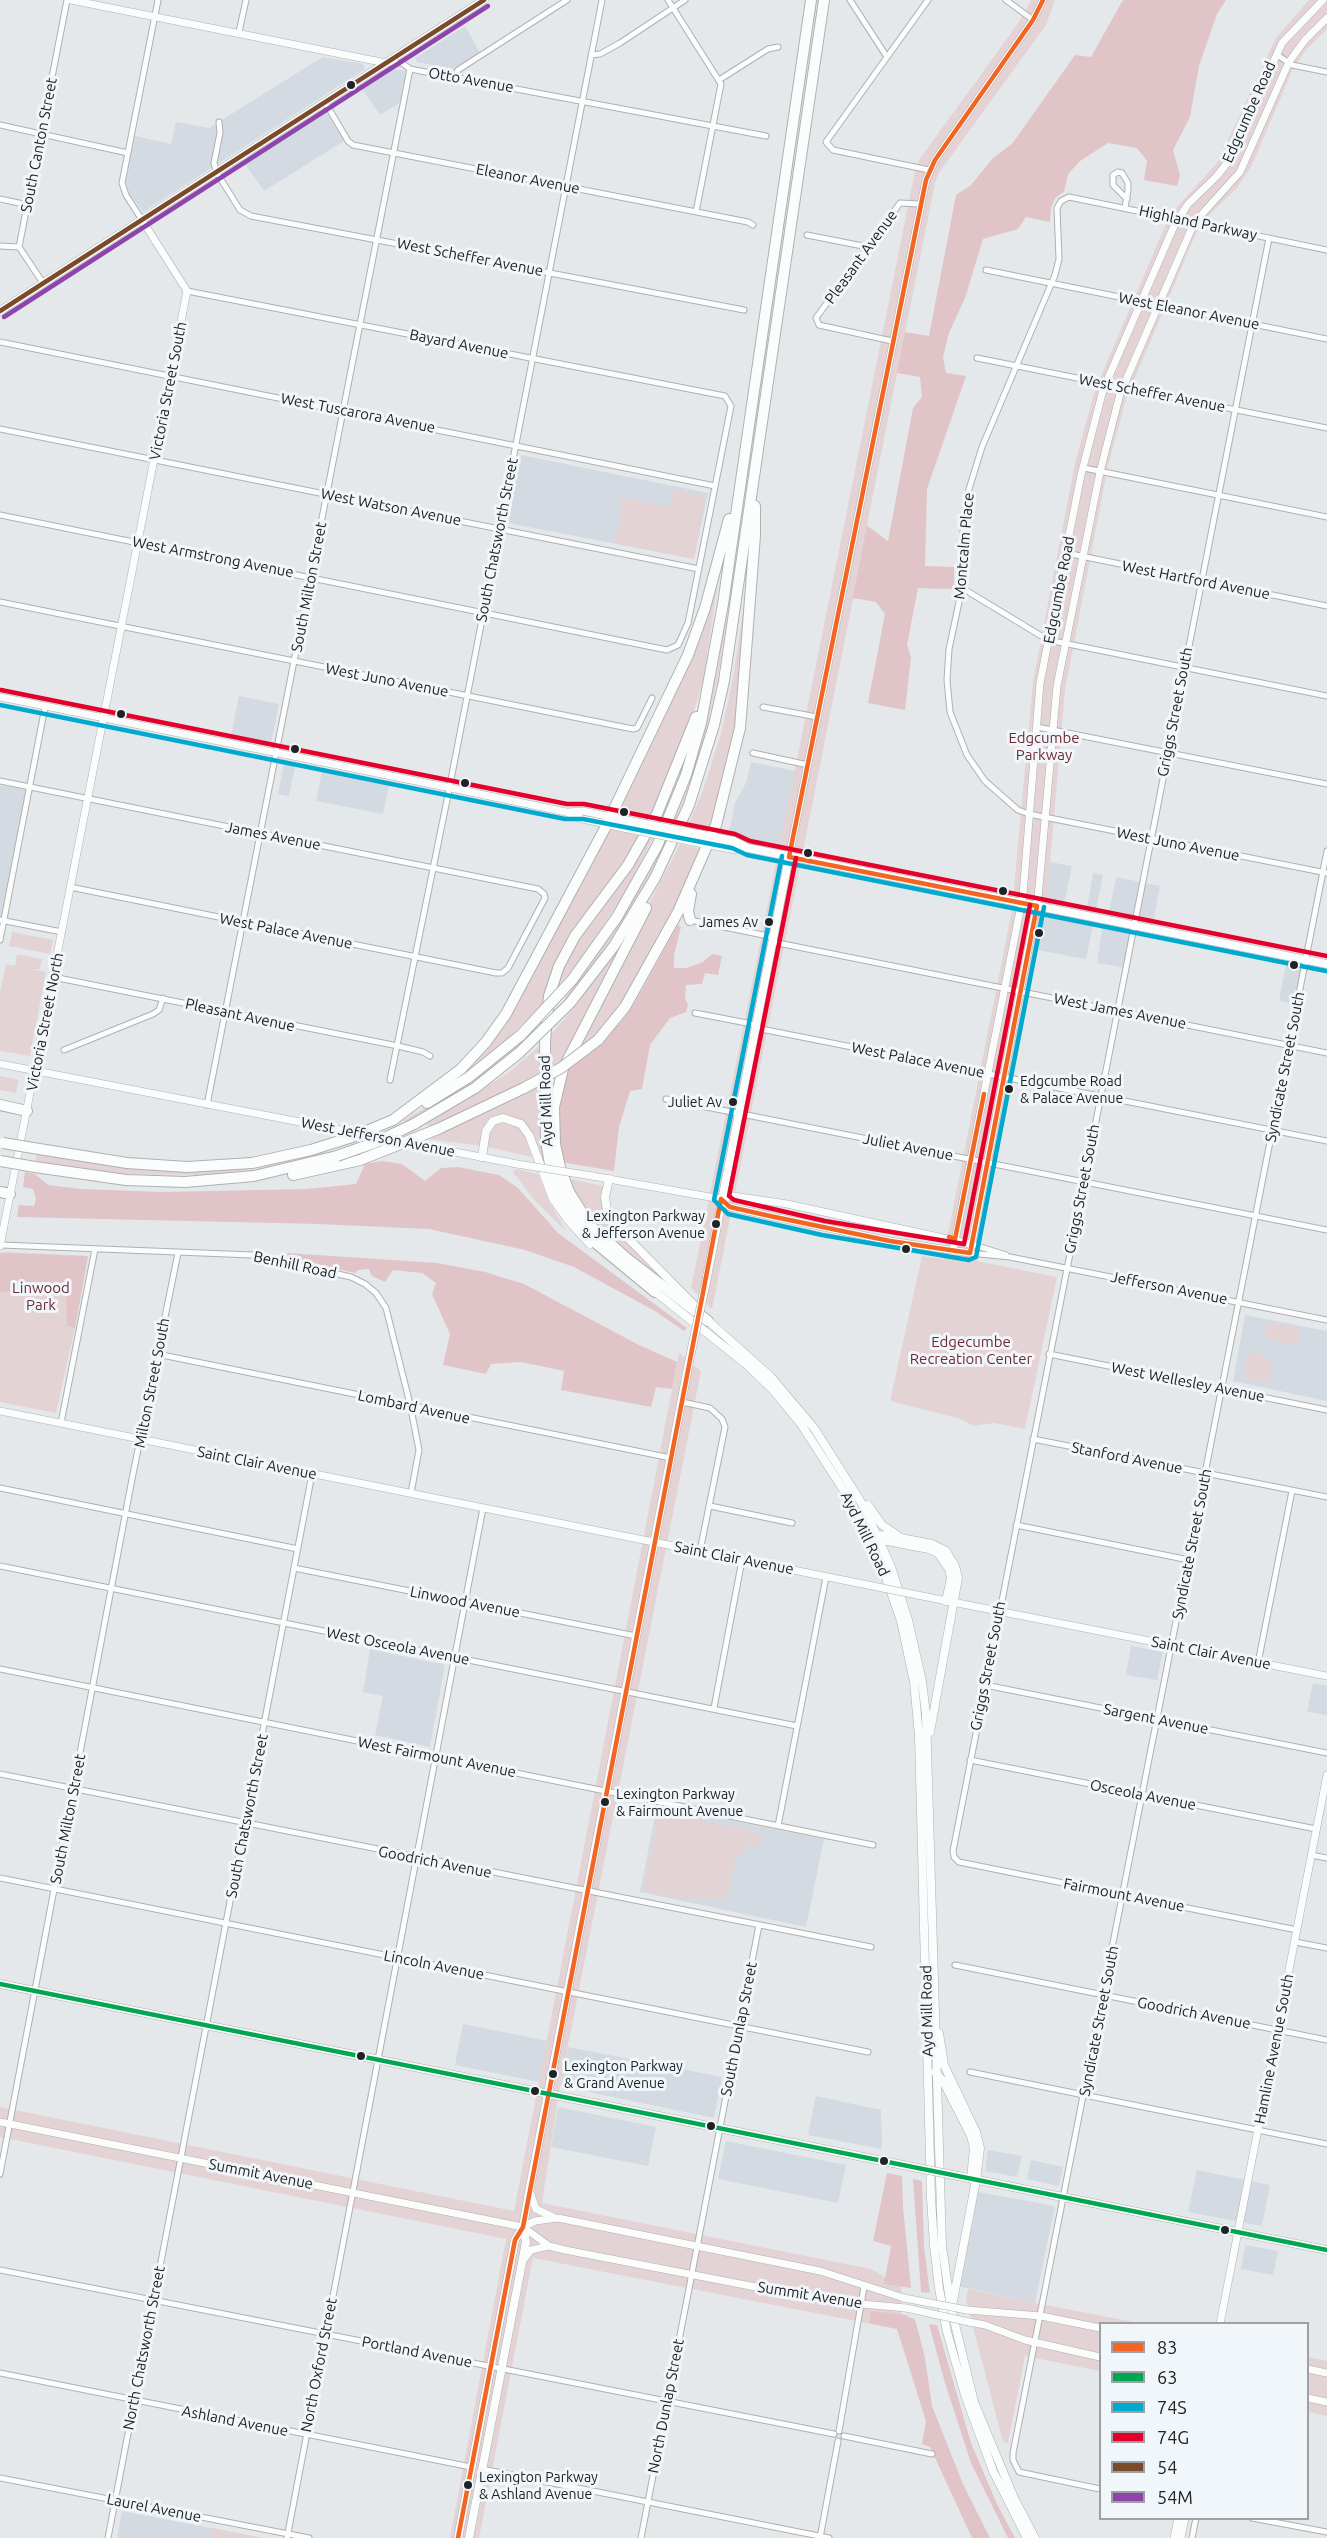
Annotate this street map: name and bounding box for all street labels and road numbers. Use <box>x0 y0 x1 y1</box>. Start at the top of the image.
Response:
street label: Edgcumbe Road <box>1219 58 1279 166</box>
street label: Otto Avenue <box>427 64 515 96</box>
street label: South Canton Street <box>17 76 61 214</box>
street label: Eleanor Avenue <box>475 160 581 198</box>
street label: Highland Parkway <box>1137 202 1259 244</box>
street label: Pleasant Avenue <box>821 207 901 307</box>
street label: West Scheffer Avenue <box>395 234 545 280</box>
street label: West Eleanor Avenue <box>1117 289 1261 333</box>
street label: Victoria Street South <box>146 320 190 462</box>
street label: Bayard Avenue <box>408 326 510 362</box>
street label: West Scheffer Avenue <box>1077 370 1227 416</box>
street label: West Tuscarora Avenue <box>279 389 437 437</box>
street label: South Chatsworth Street <box>472 456 522 624</box>
street label: West Watson Avenue <box>319 485 463 529</box>
street label: Montcalm Place <box>950 492 978 600</box>
street label: South Milton Street <box>288 520 330 654</box>
street label: West Armstrong Avenue <box>131 533 295 581</box>
street label: Edgcumbe Road <box>1040 535 1078 645</box>
street label: West Hartford Avenue <box>1120 557 1272 603</box>
street label: Griggs Street South <box>1154 646 1196 778</box>
street label: West Juno Avenue <box>324 659 450 701</box>
street label: James Avenue <box>224 818 322 854</box>
street label: West Juno Avenue <box>1115 823 1241 865</box>
street label: West Palace Avenue <box>218 909 354 953</box>
street label: Victoria Street North <box>23 951 67 1093</box>
street label: West James Avenue <box>1052 989 1188 1033</box>
street label: Syndicate Street South <box>1262 990 1308 1144</box>
street label: Pleasant Avenue <box>184 995 296 1035</box>
street label: West Palace Avenue <box>850 1038 986 1082</box>
street label: Ayd Mill Road <box>535 1055 557 1147</box>
street label: West Jefferson Avenue <box>299 1113 457 1161</box>
street label: Griggs Street South <box>1061 1123 1103 1255</box>
street label: Juliet Avenue <box>861 1129 955 1165</box>
street label: Benhill Road <box>252 1247 338 1283</box>
street label: Jefferson Avenue <box>1109 1268 1229 1308</box>
street label: Milton Street South <box>131 1316 173 1450</box>
street label: West Wellesley Avenue <box>1110 1358 1266 1406</box>
street label: Lombard Avenue <box>356 1386 472 1428</box>
street label: Stanford Avenue <box>1070 1438 1184 1478</box>
street label: Saint Clair Avenue <box>196 1443 318 1483</box>
street label: Syndicate Street South <box>1169 1467 1215 1621</box>
street label: Ayd Mill Road <box>837 1489 893 1579</box>
street label: Saint Clair Avenue <box>673 1538 795 1578</box>
street label: Linwood Avenue <box>408 1583 522 1621</box>
street label: Griggs Street South <box>967 1600 1009 1732</box>
street label: West Osceola Avenue <box>325 1623 471 1669</box>
street label: Saint Clair Avenue <box>1150 1633 1272 1673</box>
street label: Sargent Avenue <box>1102 1700 1210 1738</box>
street label: South Chatsworth Street <box>222 1732 272 1900</box>
street label: West Fairmount Avenue <box>356 1733 518 1781</box>
street label: South Milton Street <box>47 1752 89 1886</box>
street label: Osceola Avenue <box>1088 1776 1198 1814</box>
street label: Goodrich Avenue <box>377 1842 493 1882</box>
street label: Fairmount Avenue <box>1062 1874 1186 1916</box>
street label: Syndicate Street South <box>1076 1944 1122 2098</box>
street label: Lincoln Avenue <box>382 1946 486 1984</box>
street label: South Dunlap Street <box>717 1960 761 2098</box>
street label: Ayd Mill Road <box>917 1965 937 2057</box>
street label: Hamline Avenue South <box>1251 1972 1297 2126</box>
street label: Goodrich Avenue <box>1136 1993 1252 2033</box>
street label: Summit Avenue <box>207 2155 315 2193</box>
street label: North Chatsworth Street <box>119 2264 169 2432</box>
street label: Summit Avenue <box>756 2278 864 2312</box>
street label: North Oxford Street <box>297 2296 341 2434</box>
street label: Portland Avenue <box>360 2332 474 2372</box>
street label: North Dunlap Street <box>644 2337 688 2475</box>
street label: Ashland Avenue <box>180 2402 290 2440</box>
street label: Laurel Avenue <box>105 2490 203 2526</box>

